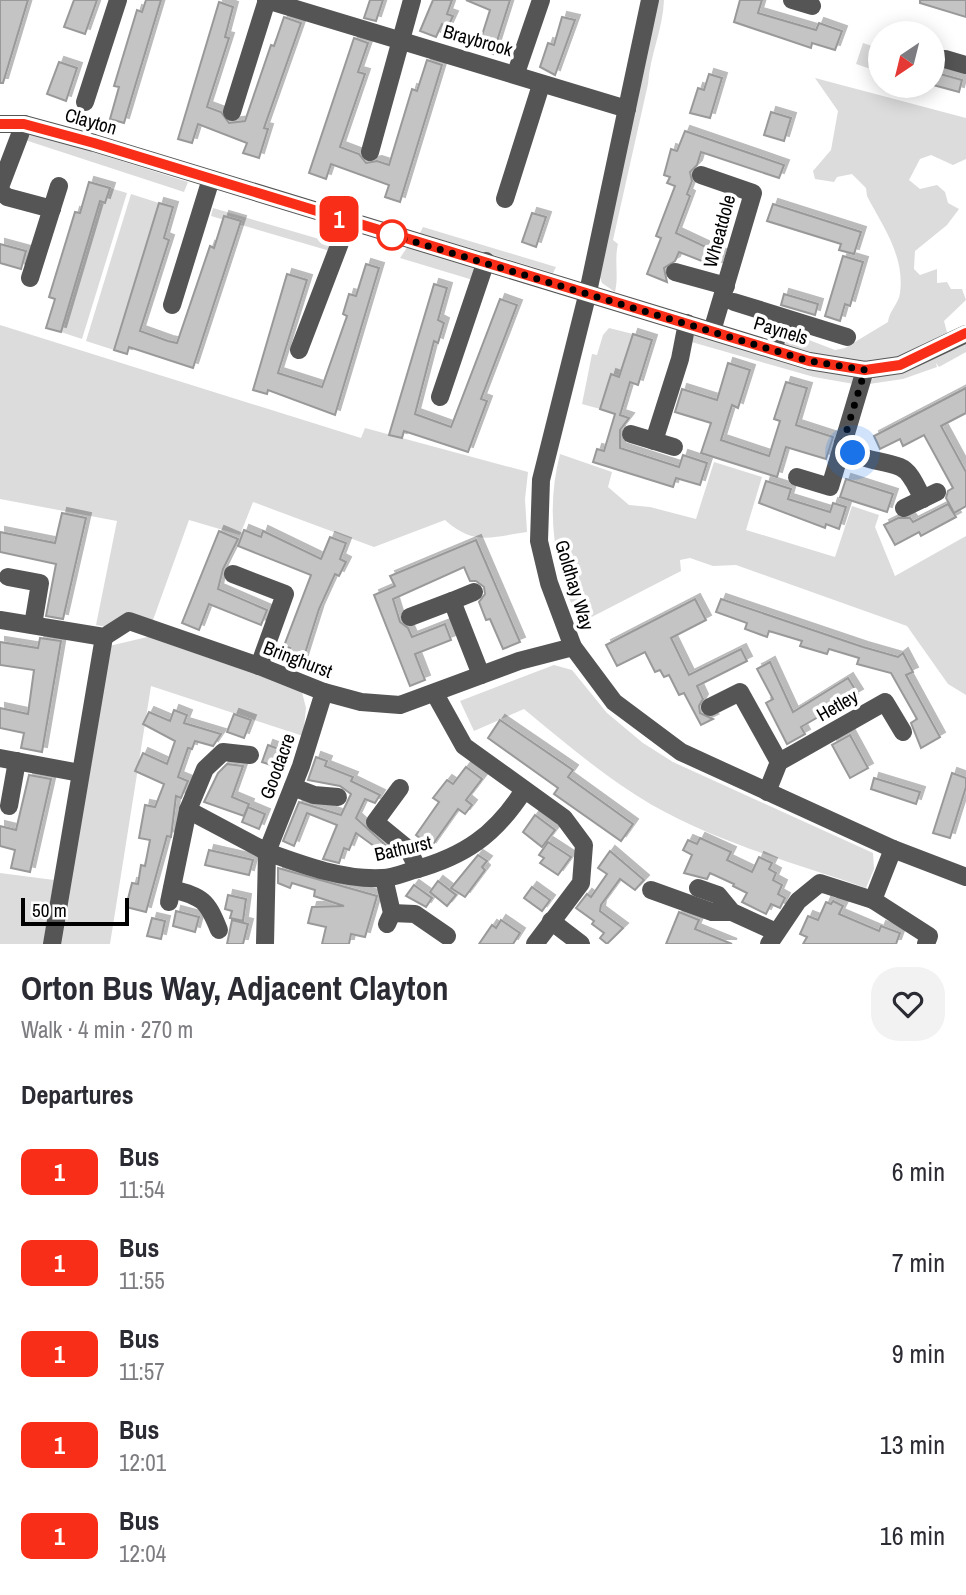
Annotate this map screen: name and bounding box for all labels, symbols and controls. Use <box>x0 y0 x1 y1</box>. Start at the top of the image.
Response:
street label: Braybrook <box>440 18 516 62</box>
north arrow <box>868 21 945 98</box>
map controls <box>868 21 945 98</box>
street label: Clayton <box>62 101 120 141</box>
street label: Wheatdole <box>697 192 741 270</box>
line badge: 1 <box>316 196 362 242</box>
text: 1 <box>334 203 344 235</box>
unlabelled marker <box>377 220 407 250</box>
street label: Paynels <box>751 309 811 351</box>
your location <box>835 435 870 470</box>
street label: Goldhay Way <box>549 537 601 633</box>
street label: Bringhurst <box>260 634 337 684</box>
street label: Hetley <box>811 683 863 727</box>
street label: Goodacre <box>253 729 301 803</box>
street label: Bathurst <box>372 829 435 867</box>
scale bar <box>21 895 130 927</box>
text: 50 m <box>32 897 67 923</box>
text: Orton Bus Way, Adjacent Clayton <box>21 966 449 1010</box>
button: heart <box>871 967 945 1041</box>
text: Walk · 4 min · 270 m <box>21 1014 193 1045</box>
text: Departures <box>21 1077 134 1112</box>
text: Bus <box>119 1139 159 1174</box>
text: 6 min <box>892 1154 945 1189</box>
text: 1 <box>54 1156 65 1188</box>
text: 11:54 <box>119 1174 165 1205</box>
text: Bus <box>119 1230 159 1265</box>
text: 7 min <box>892 1245 945 1280</box>
text: 1 <box>54 1247 65 1279</box>
text: 11:55 <box>119 1265 165 1296</box>
text: Bus <box>119 1321 159 1356</box>
text: 9 min <box>892 1336 945 1371</box>
text: 1 <box>54 1338 65 1370</box>
text: 11:57 <box>119 1356 165 1387</box>
text: Bus <box>119 1412 159 1447</box>
text: 13 min <box>880 1427 945 1462</box>
text: 1 <box>54 1429 65 1461</box>
text: 12:01 <box>119 1447 166 1478</box>
text: Bus <box>119 1503 159 1538</box>
text: 16 min <box>880 1518 945 1553</box>
text: 1 <box>54 1520 65 1552</box>
text: 12:04 <box>119 1538 166 1569</box>

